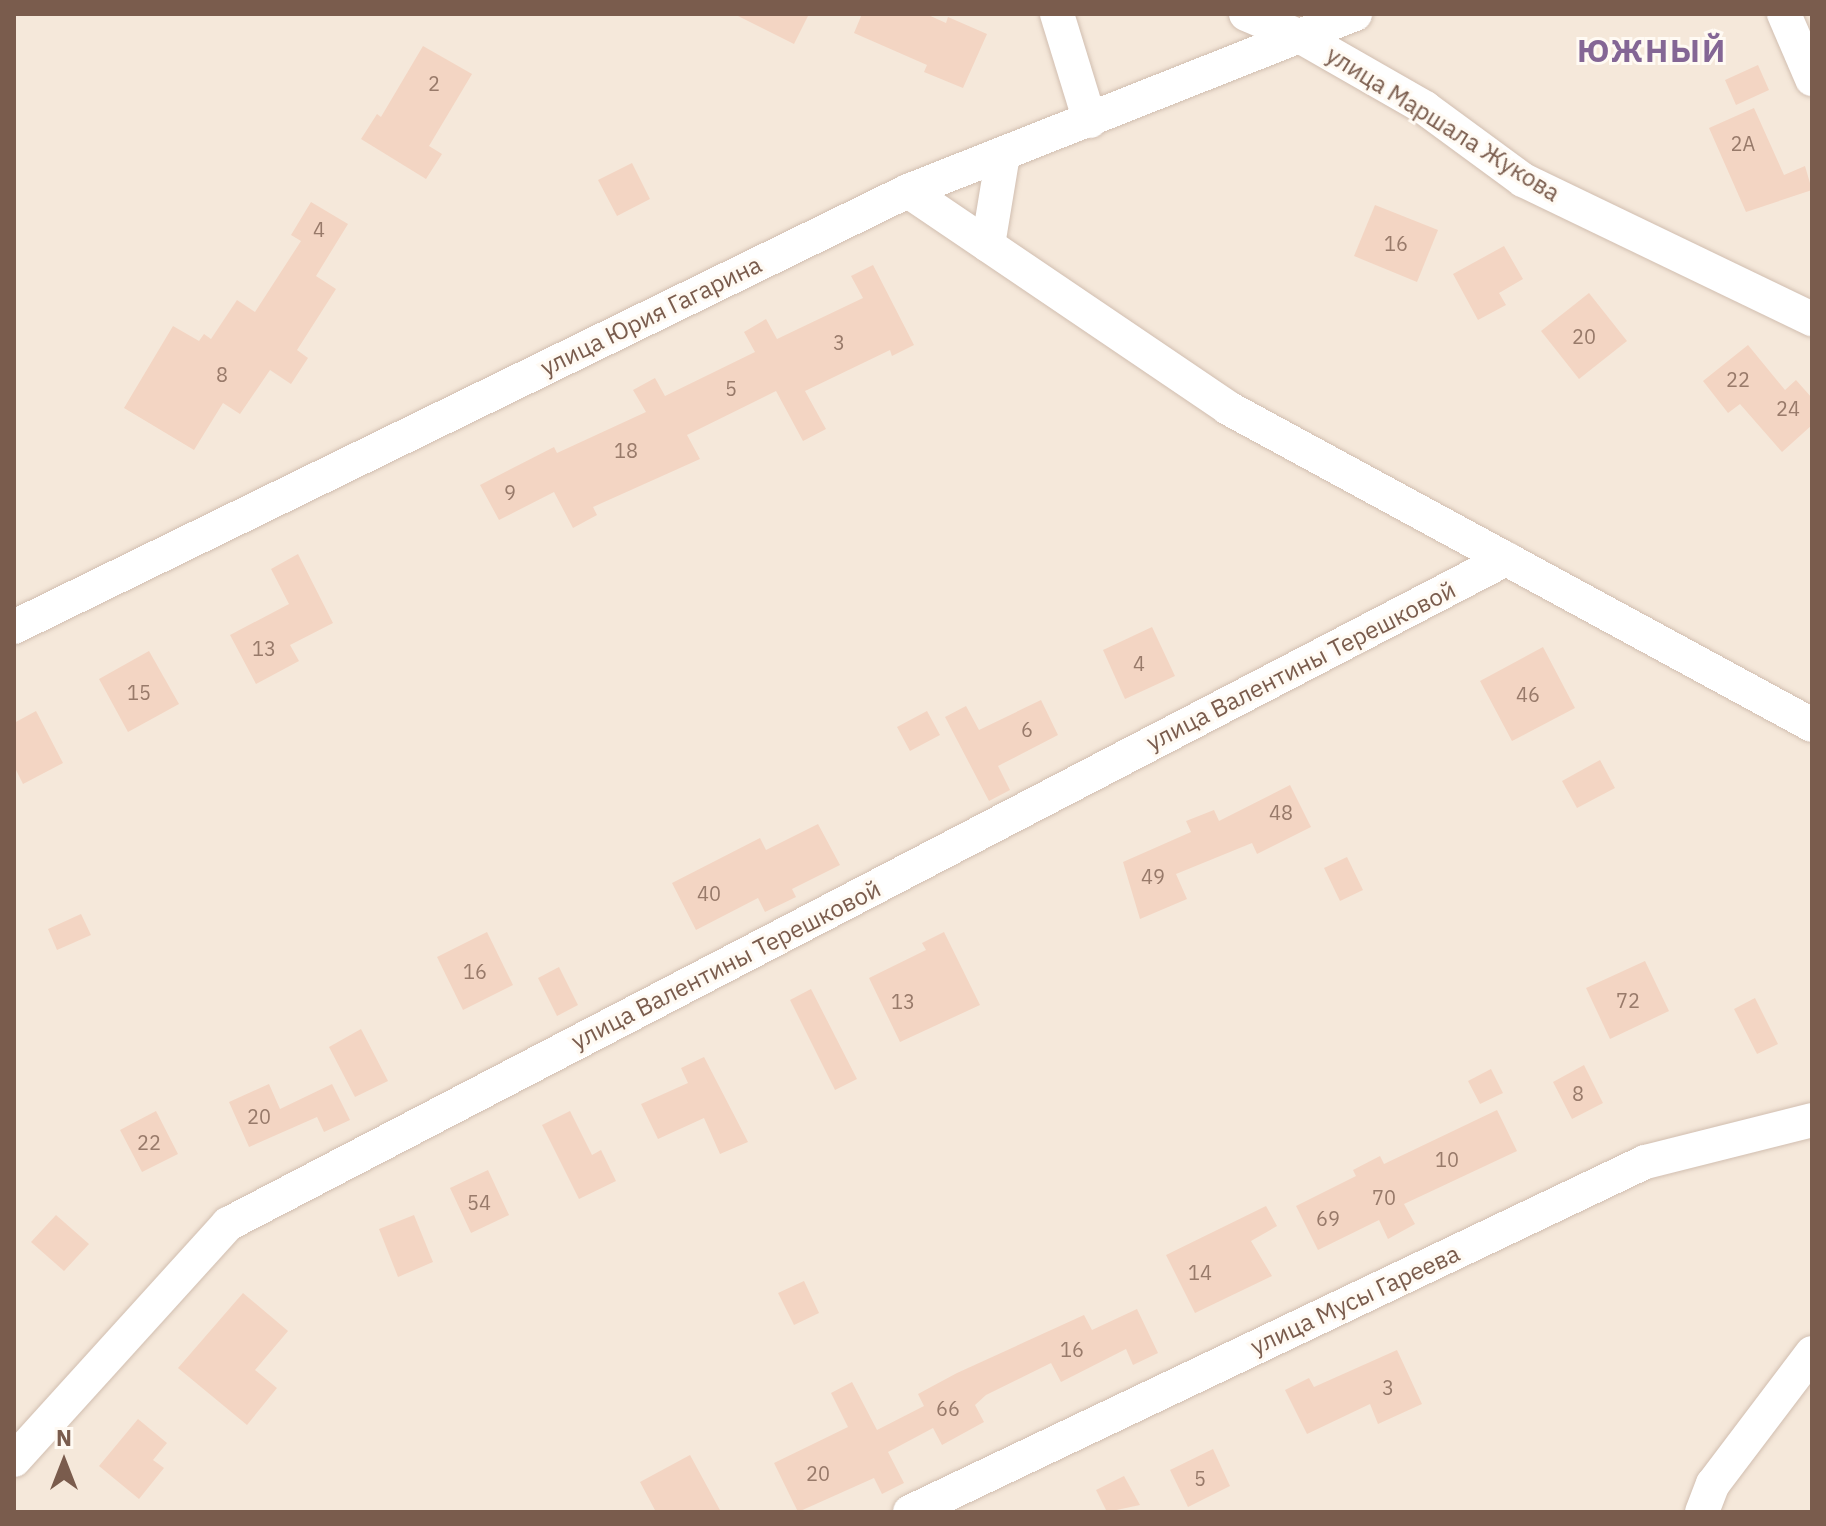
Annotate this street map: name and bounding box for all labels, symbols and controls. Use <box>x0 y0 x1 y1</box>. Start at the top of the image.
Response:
district label: ЮЖНЫЙ <box>1577 31 1727 69</box>
street label: улица Маршала Жукова <box>1321 40 1565 208</box>
house number: 2 <box>428 71 440 95</box>
house number: 2А <box>1731 131 1755 155</box>
house number: 4 <box>313 217 325 241</box>
house number: 16 <box>1384 231 1408 255</box>
street label: улица Юрия Гагарина <box>536 250 766 382</box>
house number: 20 <box>1572 324 1596 348</box>
house number: 3 <box>833 330 845 354</box>
house number: 8 <box>216 362 228 386</box>
house number: 22 <box>1726 367 1750 391</box>
house number: 5 <box>725 376 737 400</box>
house number: 24 <box>1776 396 1800 420</box>
house number: 18 <box>614 438 638 462</box>
house number: 9 <box>504 480 516 504</box>
street label: улица Валентины Терешковой <box>1142 575 1460 757</box>
house number: 13 <box>252 636 276 660</box>
house number: 4 <box>1133 651 1145 675</box>
house number: 15 <box>127 680 151 704</box>
house number: 46 <box>1516 682 1540 706</box>
house number: 6 <box>1021 717 1033 741</box>
house number: 48 <box>1269 800 1293 824</box>
house number: 49 <box>1141 864 1165 888</box>
street label: улица Валентины Терешковой <box>567 874 885 1056</box>
house number: 40 <box>697 881 721 905</box>
house number: 16 <box>463 959 487 983</box>
house number: 72 <box>1616 988 1640 1012</box>
house number: 13 <box>891 989 915 1013</box>
house number: 8 <box>1572 1081 1584 1105</box>
house number: 20 <box>247 1104 271 1128</box>
house number: 22 <box>137 1130 161 1154</box>
house number: 10 <box>1435 1147 1459 1171</box>
house number: 70 <box>1372 1185 1396 1209</box>
house number: 54 <box>467 1190 491 1214</box>
house number: 69 <box>1316 1206 1340 1230</box>
street label: улица Мусы Гареева <box>1246 1239 1464 1361</box>
house number: 14 <box>1188 1260 1212 1284</box>
house number: 16 <box>1060 1337 1084 1361</box>
house number: 3 <box>1382 1375 1394 1399</box>
house number: 66 <box>936 1396 960 1420</box>
north arrow <box>24 1422 104 1502</box>
text: N <box>56 1423 72 1452</box>
house number: 20 <box>806 1461 830 1485</box>
house number: 5 <box>1194 1466 1206 1490</box>

